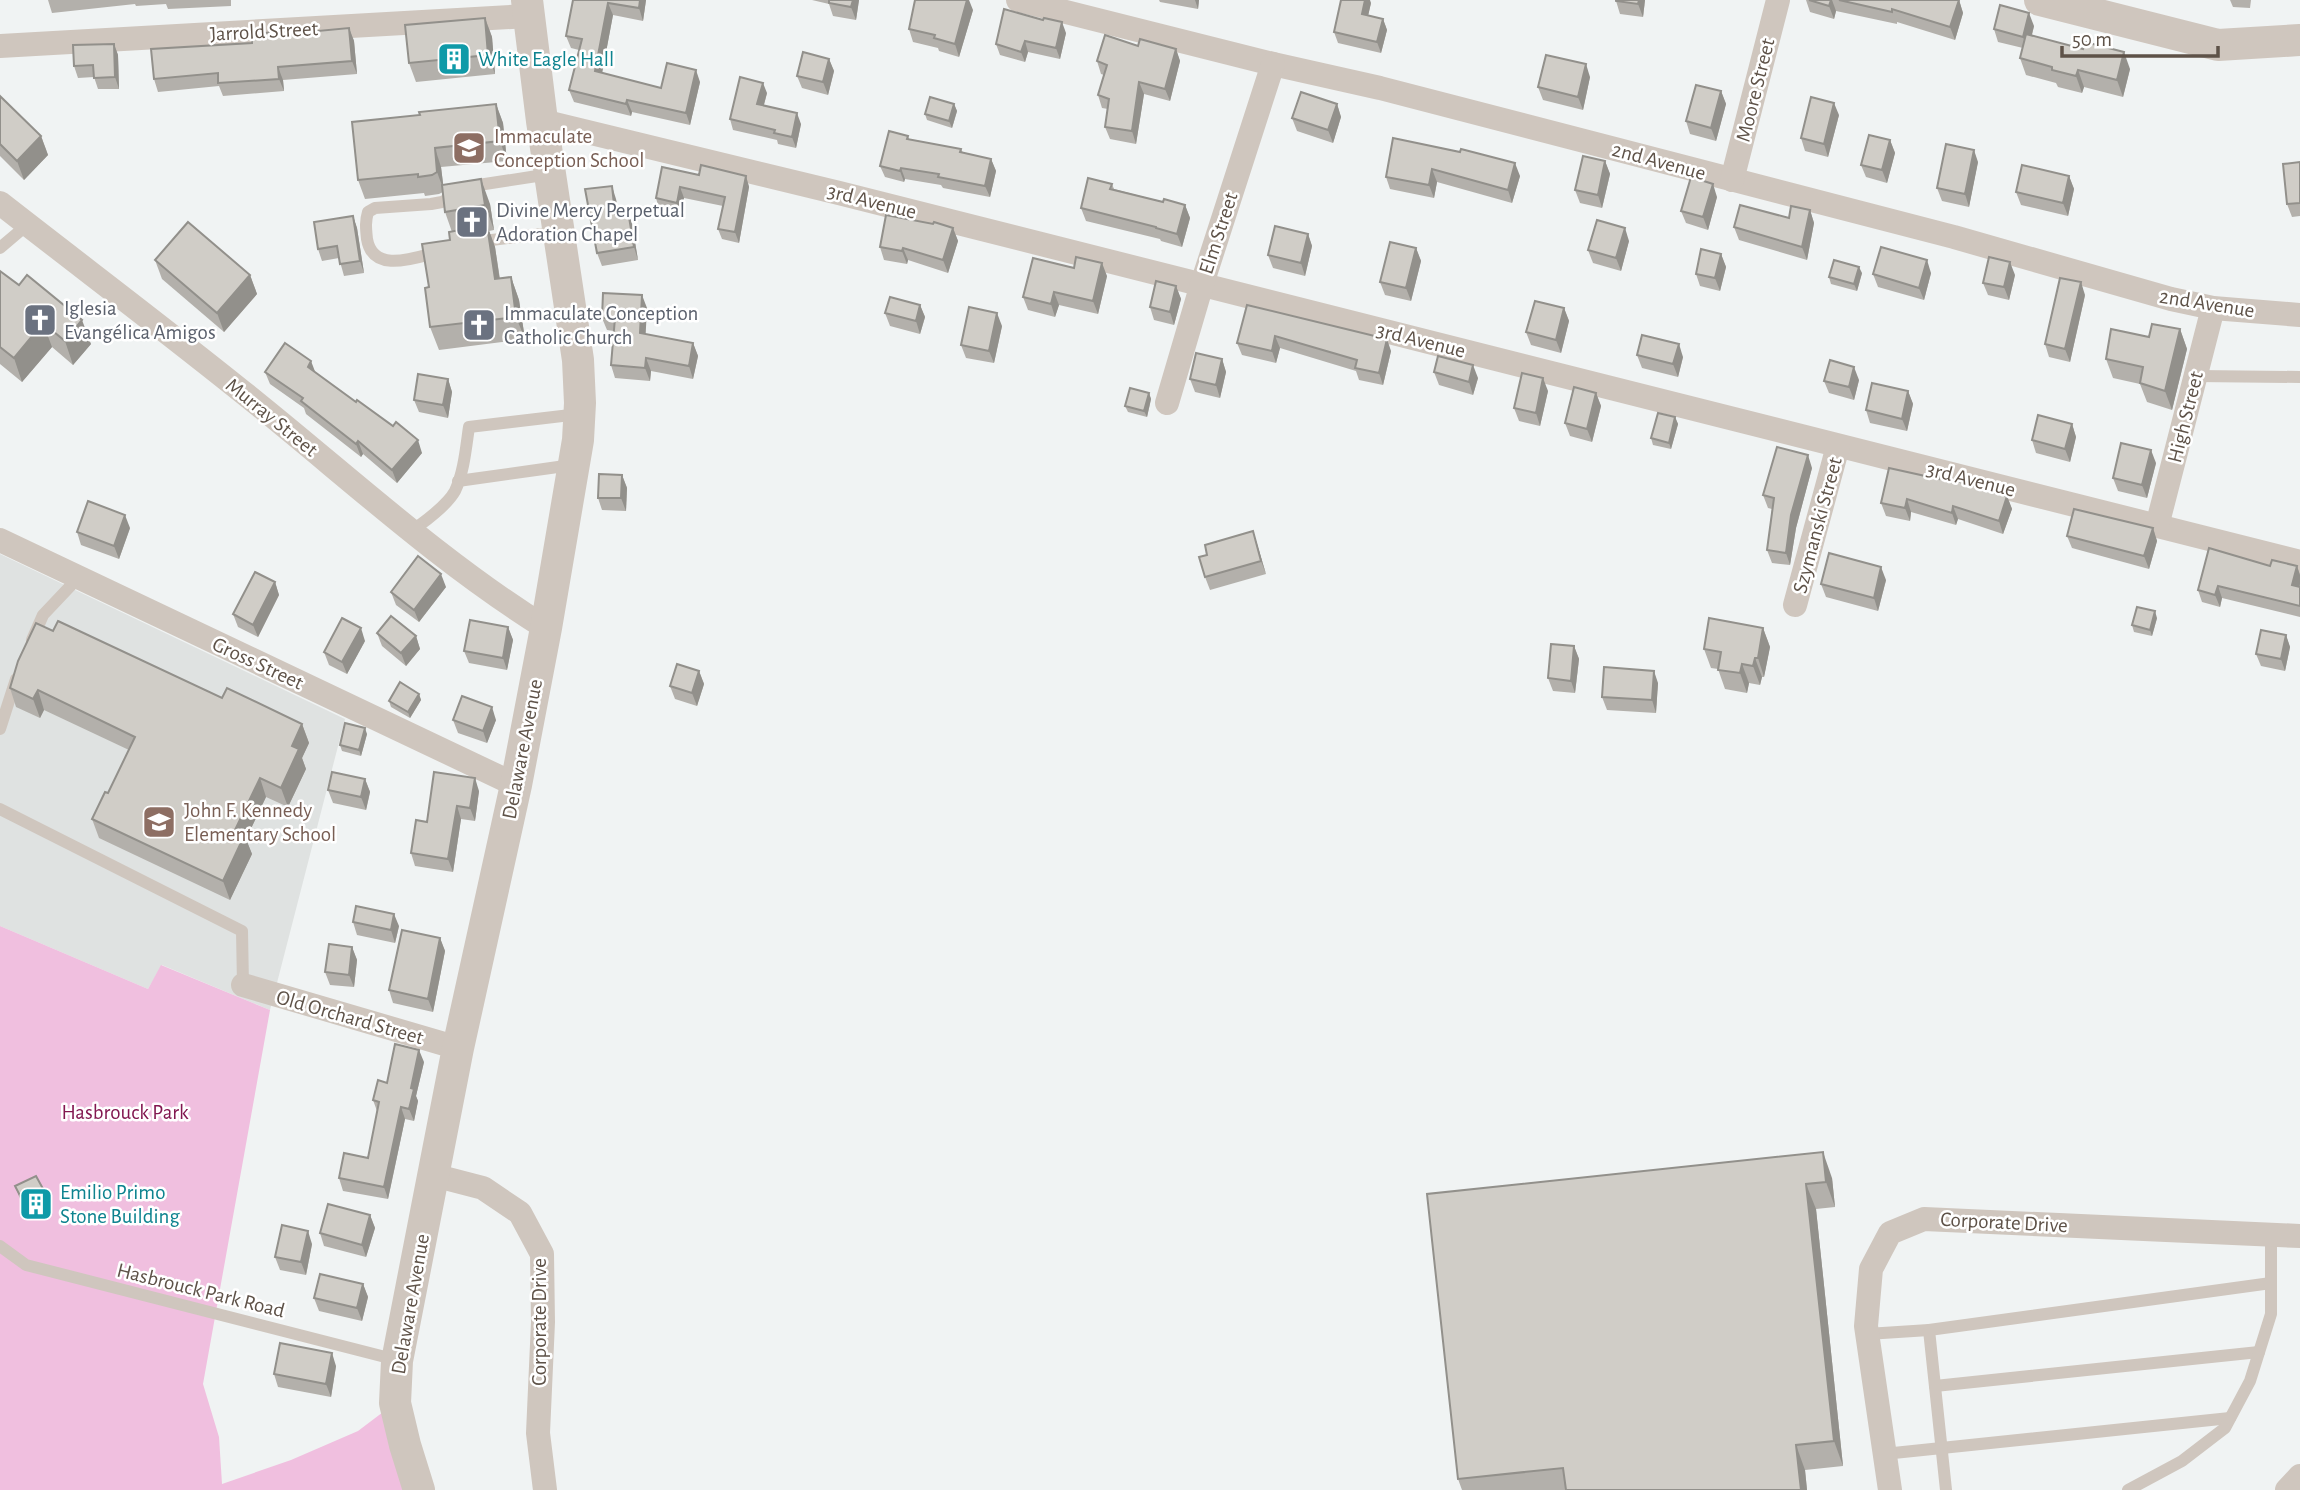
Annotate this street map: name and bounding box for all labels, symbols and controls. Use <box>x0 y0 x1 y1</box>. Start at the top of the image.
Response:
scale bar <box>2062 14 2218 58</box>
street label: Jarrold Street <box>209 18 319 45</box>
text: 50 m <box>2072 29 2112 50</box>
street label: Moore Street <box>1732 36 1779 144</box>
building icon: White Eagle Hall <box>435 40 473 78</box>
place label: White Eagle Hall <box>478 49 614 70</box>
place label: Immaculate Conception School <box>494 126 644 171</box>
school or university icon: Immaculate Conception School <box>450 129 488 167</box>
street label: 2nd Avenue <box>1610 139 1708 184</box>
street label: 3rd Avenue <box>825 180 919 223</box>
street label: Elm Street <box>1195 189 1242 277</box>
place label: Divine Mercy Perpetual Adoration Chapel <box>496 200 685 245</box>
church icon: Divine Mercy Perpetual Adoration Chapel <box>453 203 491 241</box>
street label: 2nd Avenue <box>2158 286 2256 321</box>
place label: Iglesia Evangélica Amigos <box>64 298 216 343</box>
church icon: Iglesia Evangélica Amigos <box>21 301 59 339</box>
place label: Immaculate Conception Catholic Church <box>504 303 698 348</box>
church icon: Immaculate Conception Catholic Church <box>460 306 498 344</box>
street label: 3rd Avenue <box>1374 319 1468 362</box>
street label: High Street <box>2164 369 2207 465</box>
street label: Murray Street <box>222 374 322 461</box>
street label: Szymanski Street <box>1789 455 1846 595</box>
street label: 3rd Avenue <box>1924 458 2018 501</box>
street label: Gross Street <box>209 633 307 694</box>
street label: Delaware Avenue <box>499 677 546 821</box>
place label: John F. Kennedy Elementary School <box>184 800 336 845</box>
school or university icon: John F. Kennedy Elementary School <box>140 803 178 841</box>
street label: Old Orchard Street <box>274 986 426 1049</box>
park label: Hasbrouck Park <box>61 1102 189 1123</box>
place label: Emilio Primo Stone Building <box>60 1182 180 1227</box>
building icon: Emilio Primo Stone Building <box>17 1185 55 1223</box>
street label: Corporate Drive <box>1940 1209 2068 1236</box>
street label: Delaware Avenue <box>388 1232 433 1376</box>
street label: Corporate Drive <box>529 1258 550 1386</box>
street label: Hasbrouck Park Road <box>115 1259 287 1322</box>

